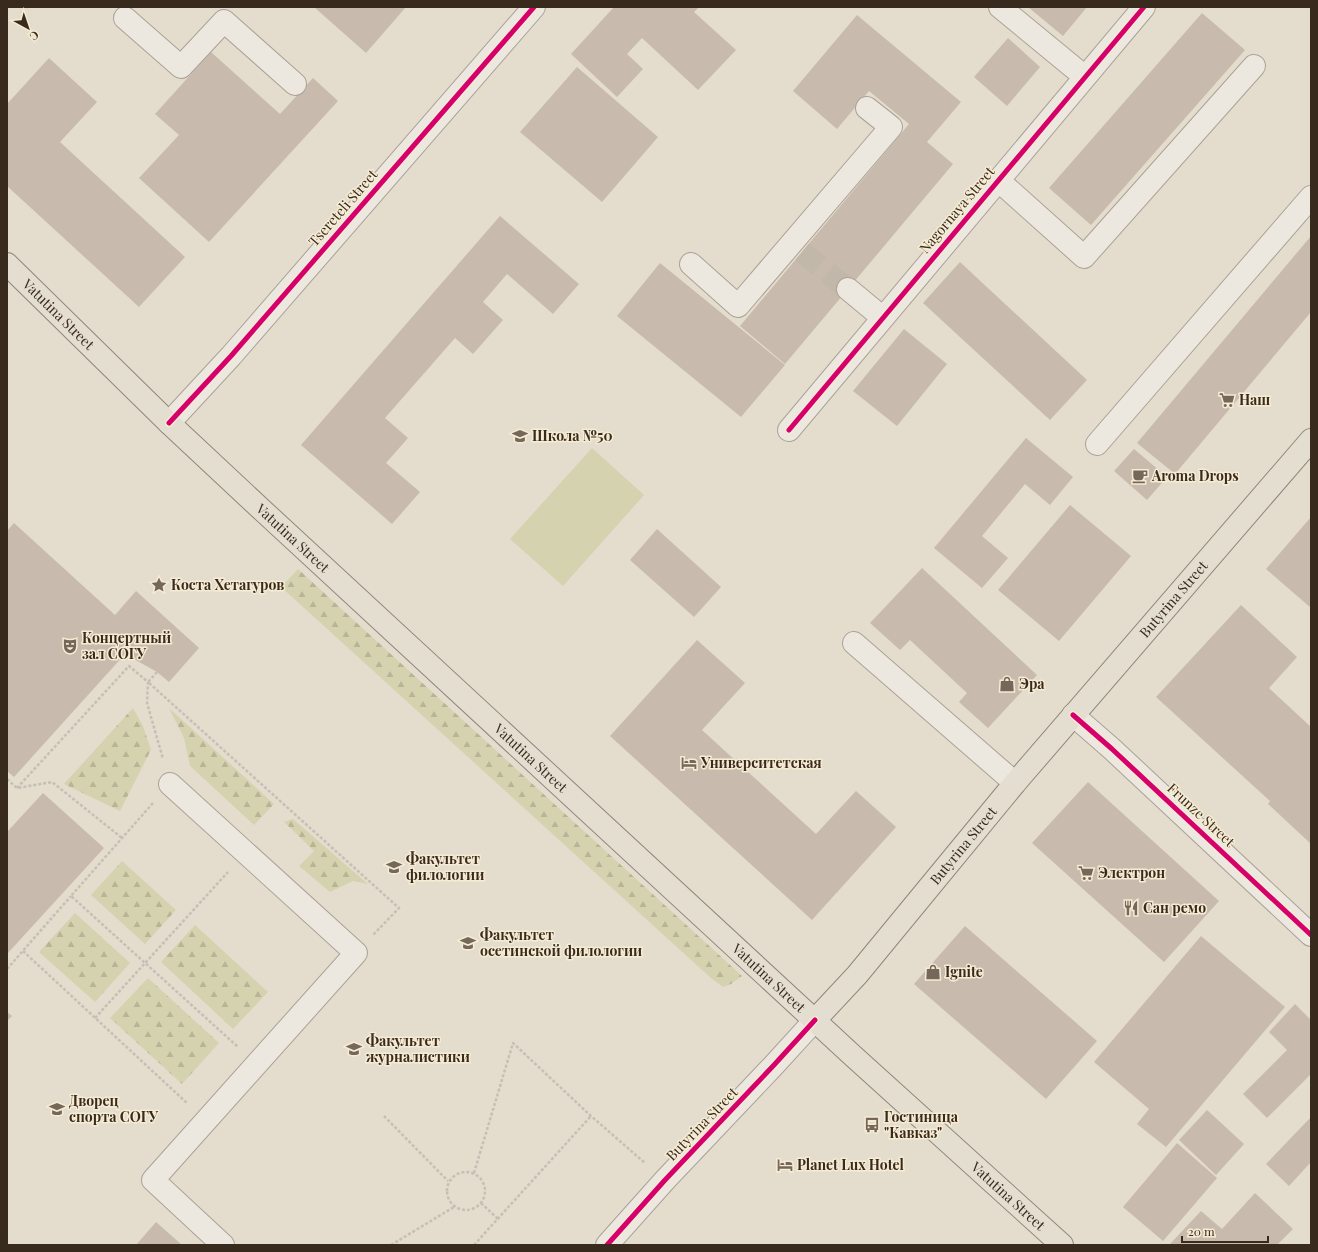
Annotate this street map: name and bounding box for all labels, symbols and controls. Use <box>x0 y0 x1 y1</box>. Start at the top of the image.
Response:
north arrow <box>8 8 48 48</box>
text: С <box>27 28 43 44</box>
street label: Nagornaya Street <box>915 161 999 257</box>
street label: Tsereteli Street <box>304 164 382 250</box>
street label: Vatutina Street <box>18 274 99 354</box>
place label: Наш <box>1239 390 1270 409</box>
supermarket icon: Наш <box>1218 391 1236 409</box>
place label: Школа №50 <box>532 426 613 445</box>
school or university icon: Школа №50 <box>511 427 529 445</box>
place label: Aroma Drops <box>1151 466 1239 485</box>
cafe icon: Aroma Drops <box>1131 467 1149 485</box>
street label: Vatutina Street <box>251 498 335 577</box>
street label: Butyrina Street <box>1135 556 1212 641</box>
place label: Коста Хетагуров <box>171 575 284 594</box>
place icon: Коста Хетагуров <box>150 576 168 594</box>
place label: Концертный зал СОГУ <box>82 628 171 663</box>
theatre icon: Концертный зал СОГУ <box>61 637 79 655</box>
place label: Эра <box>1019 674 1045 693</box>
shop icon: Эра <box>998 675 1016 693</box>
street label: Vatutina Street <box>489 718 572 797</box>
place label: Университетская <box>700 753 822 772</box>
hotel icon: Университетская <box>680 754 698 772</box>
street label: Frunze Street <box>1164 779 1240 851</box>
street label: Butyrina Street <box>925 802 1001 888</box>
place label: Факультет филологии <box>406 849 484 884</box>
school or university icon: Факультет филологии <box>385 858 403 876</box>
place label: Электрон <box>1098 863 1165 882</box>
supermarket icon: Электрон <box>1077 864 1095 882</box>
place label: Сан ремо <box>1143 898 1206 917</box>
restaurant icon: Сан ремо <box>1122 899 1140 917</box>
place label: Факультет осетинской филологии <box>480 925 642 960</box>
school or university icon: Факультет осетинской филологии <box>459 934 477 952</box>
street label: Vatutina Street <box>727 938 810 1017</box>
place label: Ignite <box>945 962 983 981</box>
shop icon: Ignite <box>924 963 942 981</box>
place label: Факультет журналистики <box>366 1031 470 1066</box>
school or university icon: Факультет журналистики <box>345 1040 363 1058</box>
street label: Butyrina Street <box>662 1082 742 1165</box>
place label: Дворец спорта СОГУ <box>69 1091 159 1126</box>
school or university icon: Дворец спорта СОГУ <box>48 1100 66 1118</box>
place label: Гостиница "Кавказ" <box>884 1107 959 1142</box>
bus stop icon: Гостиница "Кавказ" <box>863 1116 881 1134</box>
place label: Planet Lux Hotel <box>797 1155 905 1174</box>
hotel icon: Planet Lux Hotel <box>776 1156 794 1174</box>
street label: Vatutina Street <box>967 1157 1050 1235</box>
scale bar <box>1182 1218 1268 1244</box>
text: 20 m <box>1188 1223 1215 1239</box>

